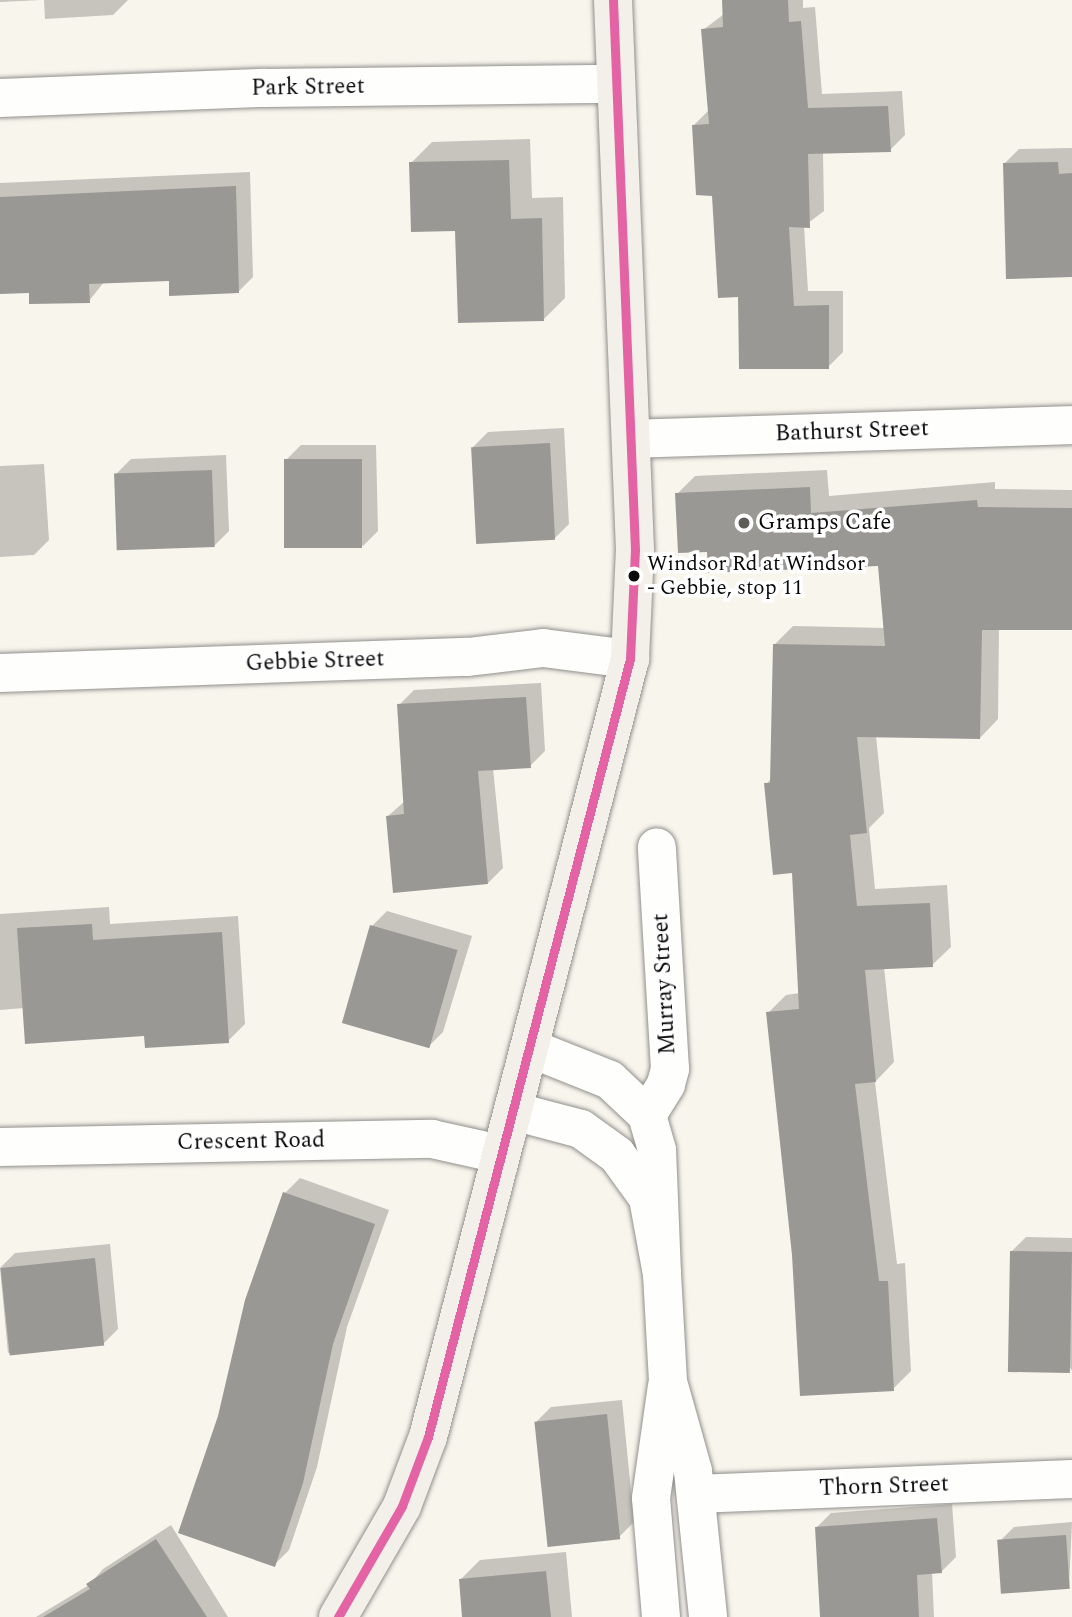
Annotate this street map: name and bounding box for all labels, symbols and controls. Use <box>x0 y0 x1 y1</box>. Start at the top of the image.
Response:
street label: Park Street <box>251 73 365 103</box>
street label: Bathurst Street <box>775 416 929 448</box>
place label: Gramps Cafe <box>758 509 891 537</box>
marker: Gramps Cafe <box>736 515 752 531</box>
place label: Windsor Rd at Windsor - Gebbie, stop 11 <box>647 551 865 601</box>
marker: Windsor Rd at Windsor - Gebbie, stop 11 <box>627 569 641 583</box>
street label: Gebbie Street <box>245 646 385 678</box>
street label: Murray Street <box>648 913 682 1055</box>
street label: Crescent Road <box>177 1127 325 1157</box>
street label: Thorn Street <box>819 1471 949 1503</box>

